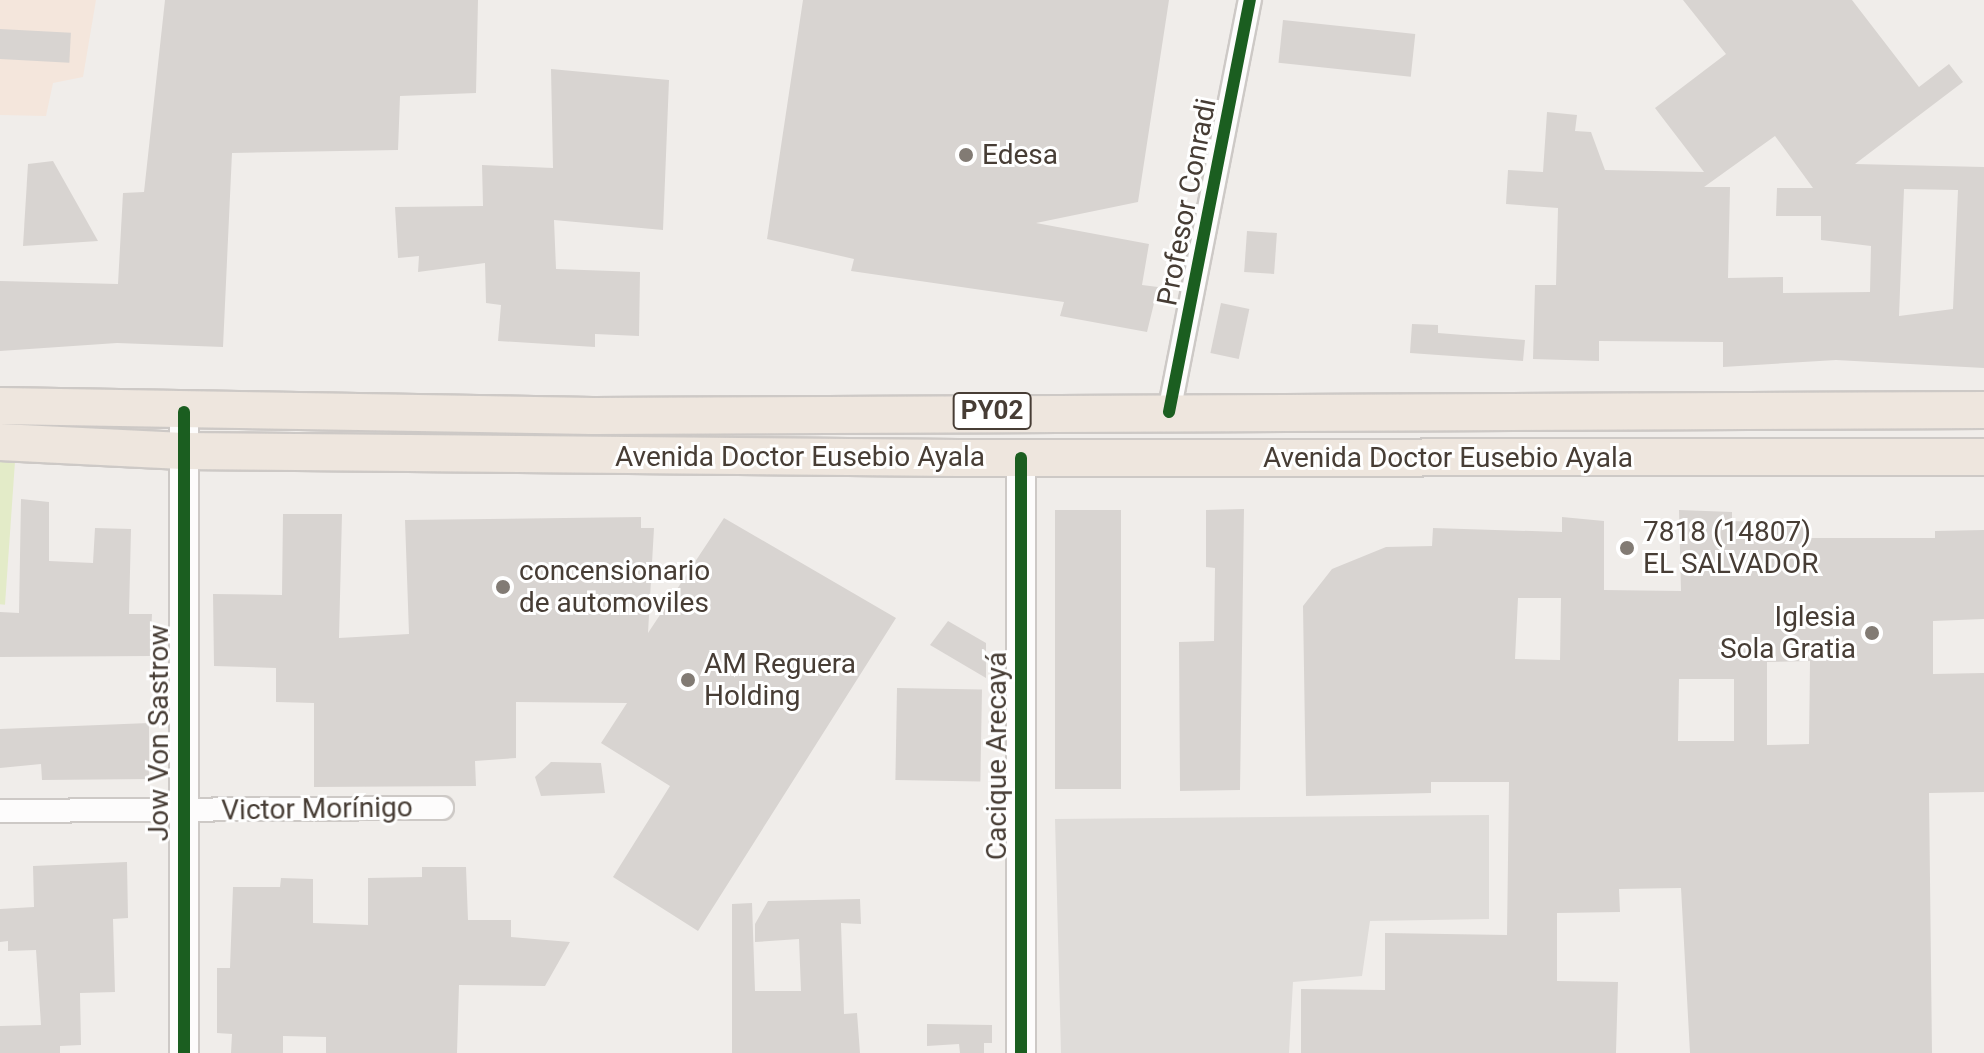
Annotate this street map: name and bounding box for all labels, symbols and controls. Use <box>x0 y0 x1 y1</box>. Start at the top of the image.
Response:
street label: Profesor Conradi <box>1150 96 1224 308</box>
place label: Edesa <box>982 138 1058 172</box>
marker: Edesa <box>957 146 975 164</box>
road number: PY02 <box>952 389 1032 433</box>
street label: Avenida Doctor Eusebio Ayala <box>615 440 985 474</box>
street label: Avenida Doctor Eusebio Ayala <box>1263 441 1633 475</box>
place label: 7818 (14807) EL SALVADOR <box>1643 515 1818 581</box>
marker: 7818 (14807) EL SALVADOR <box>1618 539 1636 557</box>
place label: concensionario de automoviles <box>519 554 710 620</box>
marker: concensionario de automoviles <box>494 578 512 596</box>
place label: Iglesia Sola Gratia <box>1720 600 1856 666</box>
marker: Iglesia Sola Gratia <box>1863 624 1881 642</box>
street label: Jow Von Sastrow <box>142 625 176 841</box>
place label: AM Reguera Holding <box>704 647 856 713</box>
street label: Cacique Arecayá <box>980 652 1014 860</box>
marker: AM Reguera Holding <box>679 671 697 689</box>
street label: Victor Morínigo <box>221 791 413 827</box>

